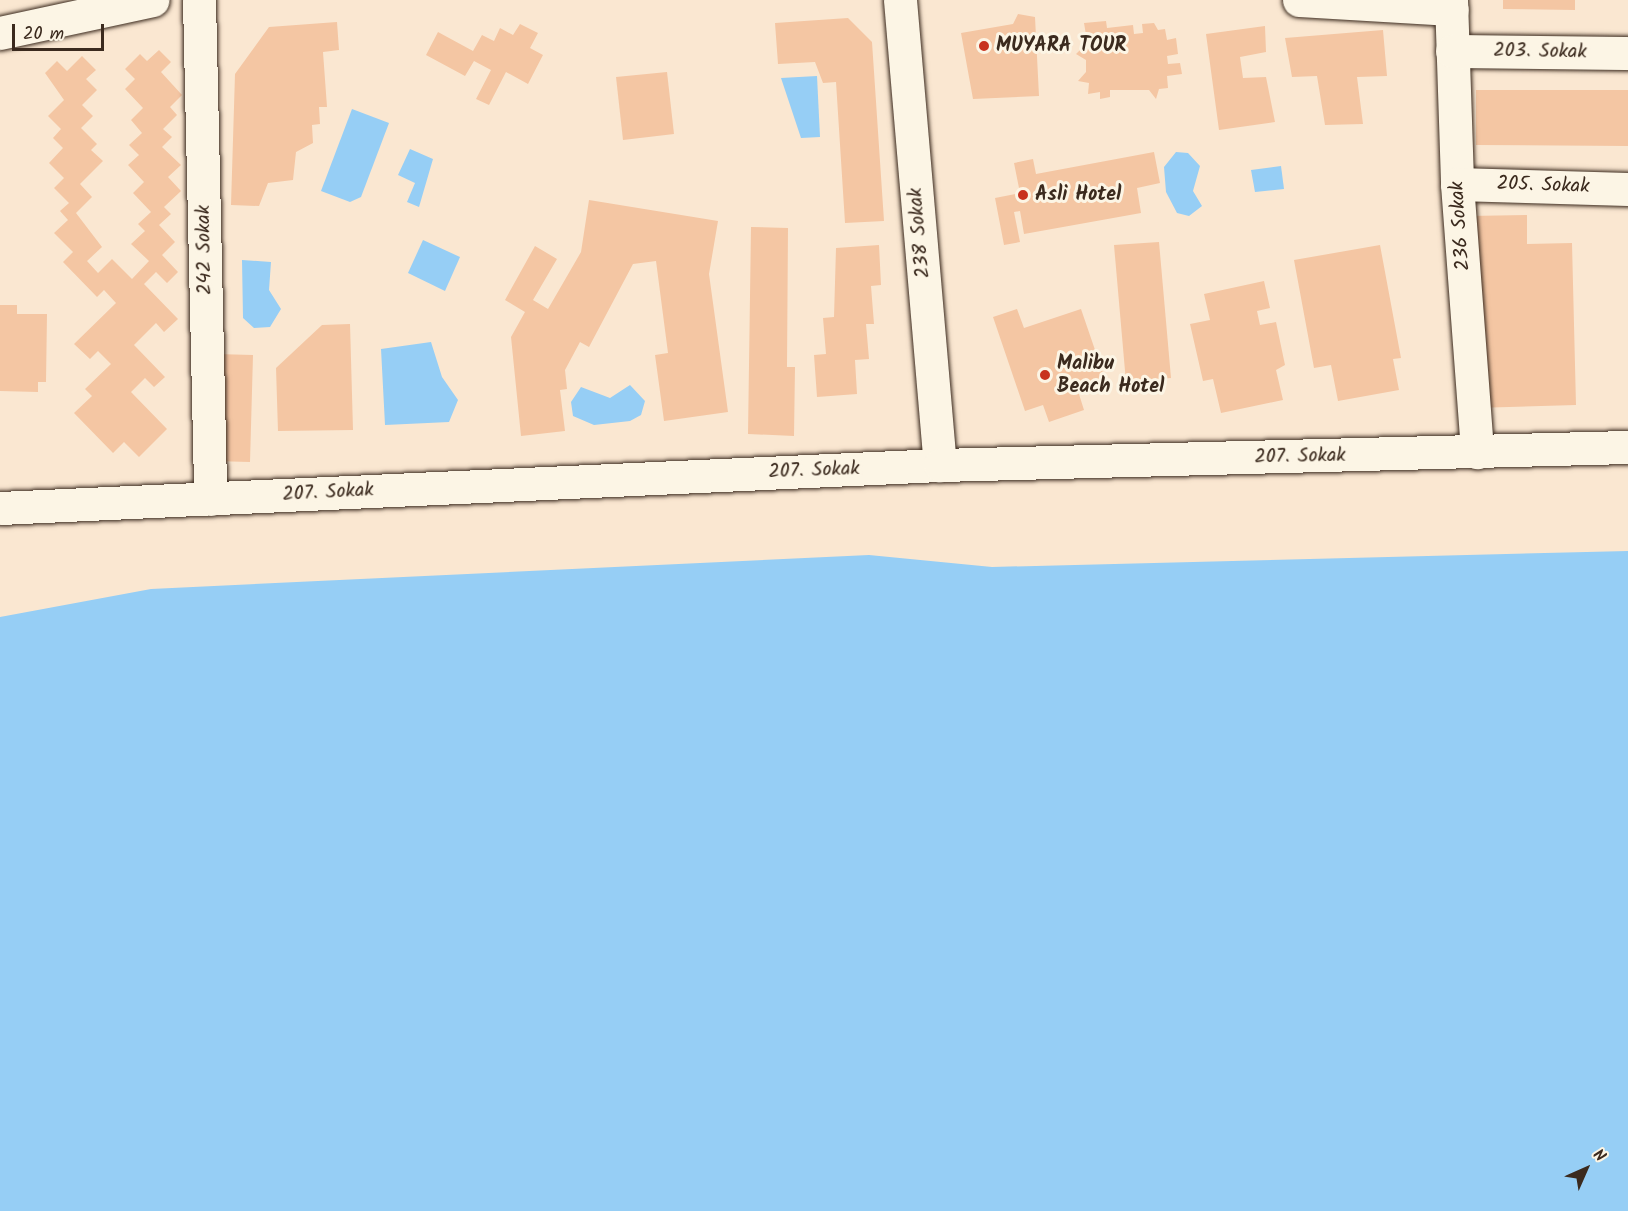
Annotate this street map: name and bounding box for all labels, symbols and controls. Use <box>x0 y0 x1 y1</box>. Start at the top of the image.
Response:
scale bar <box>15 12 106 50</box>
text: 20 m <box>23 20 64 49</box>
place label: MUYARA TOUR <box>996 34 1126 58</box>
marker: MUYARA TOUR <box>977 39 991 53</box>
street label: 203. Sokak <box>1493 39 1587 65</box>
street label: 205. Sokak <box>1496 172 1590 200</box>
street label: 236 Sokak <box>1446 180 1476 272</box>
place label: Asli Hotel <box>1035 183 1121 207</box>
street label: 238 Sokak <box>904 187 936 279</box>
marker: Asli Hotel <box>1016 188 1030 202</box>
street label: 242 Sokak <box>192 205 218 295</box>
place label: Malibu Beach Hotel <box>1057 352 1164 399</box>
marker: Malibu Beach Hotel <box>1038 368 1052 382</box>
street label: 207. Sokak <box>1254 444 1346 470</box>
street label: 207. Sokak <box>768 457 860 485</box>
street label: 207. Sokak <box>282 479 374 507</box>
north arrow <box>1556 1139 1616 1199</box>
text: N <box>1587 1144 1611 1168</box>

